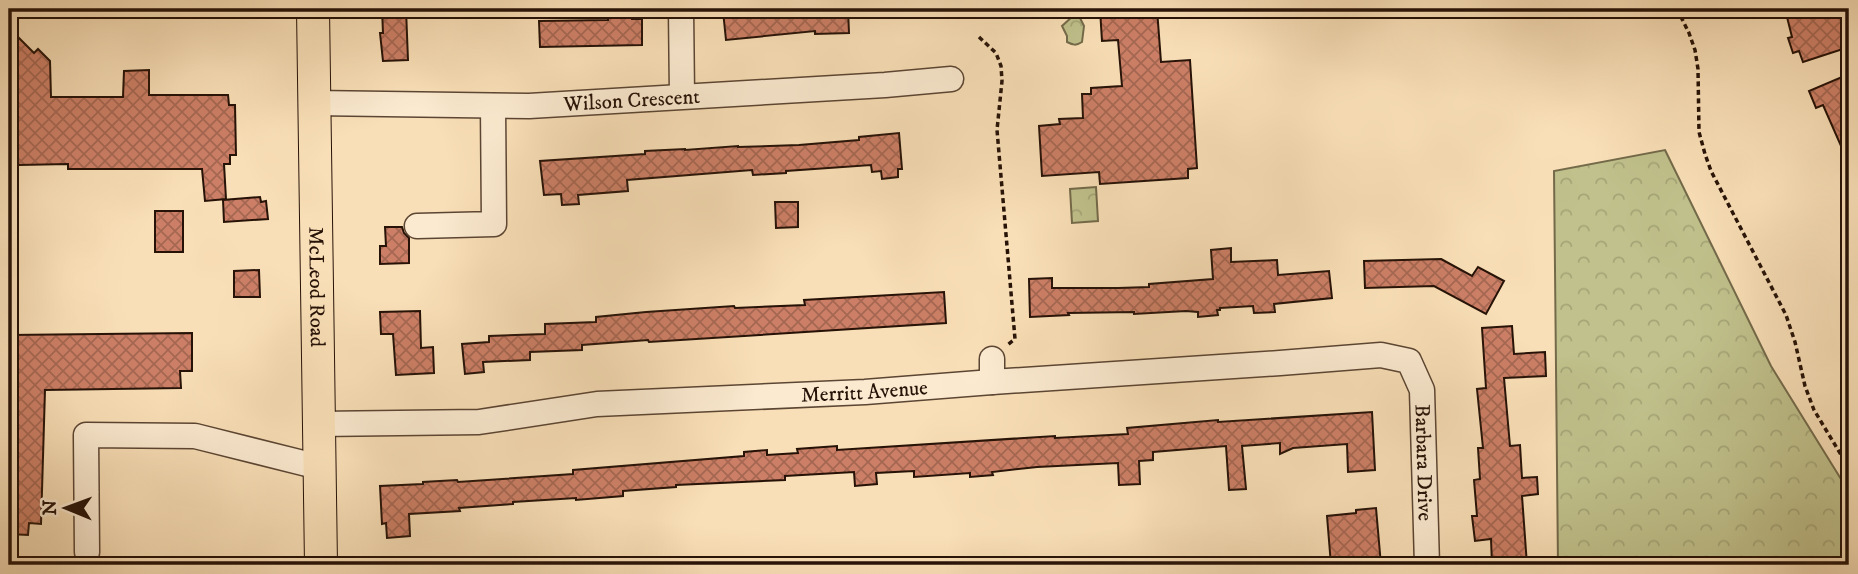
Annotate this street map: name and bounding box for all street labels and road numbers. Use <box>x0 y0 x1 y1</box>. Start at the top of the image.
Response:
street label: Wilson Crescent <box>562 84 701 118</box>
street label: McLeod Road <box>302 227 330 348</box>
street label: Merritt Avenue <box>800 375 929 409</box>
street label: Barbara Drive <box>1408 404 1438 522</box>

